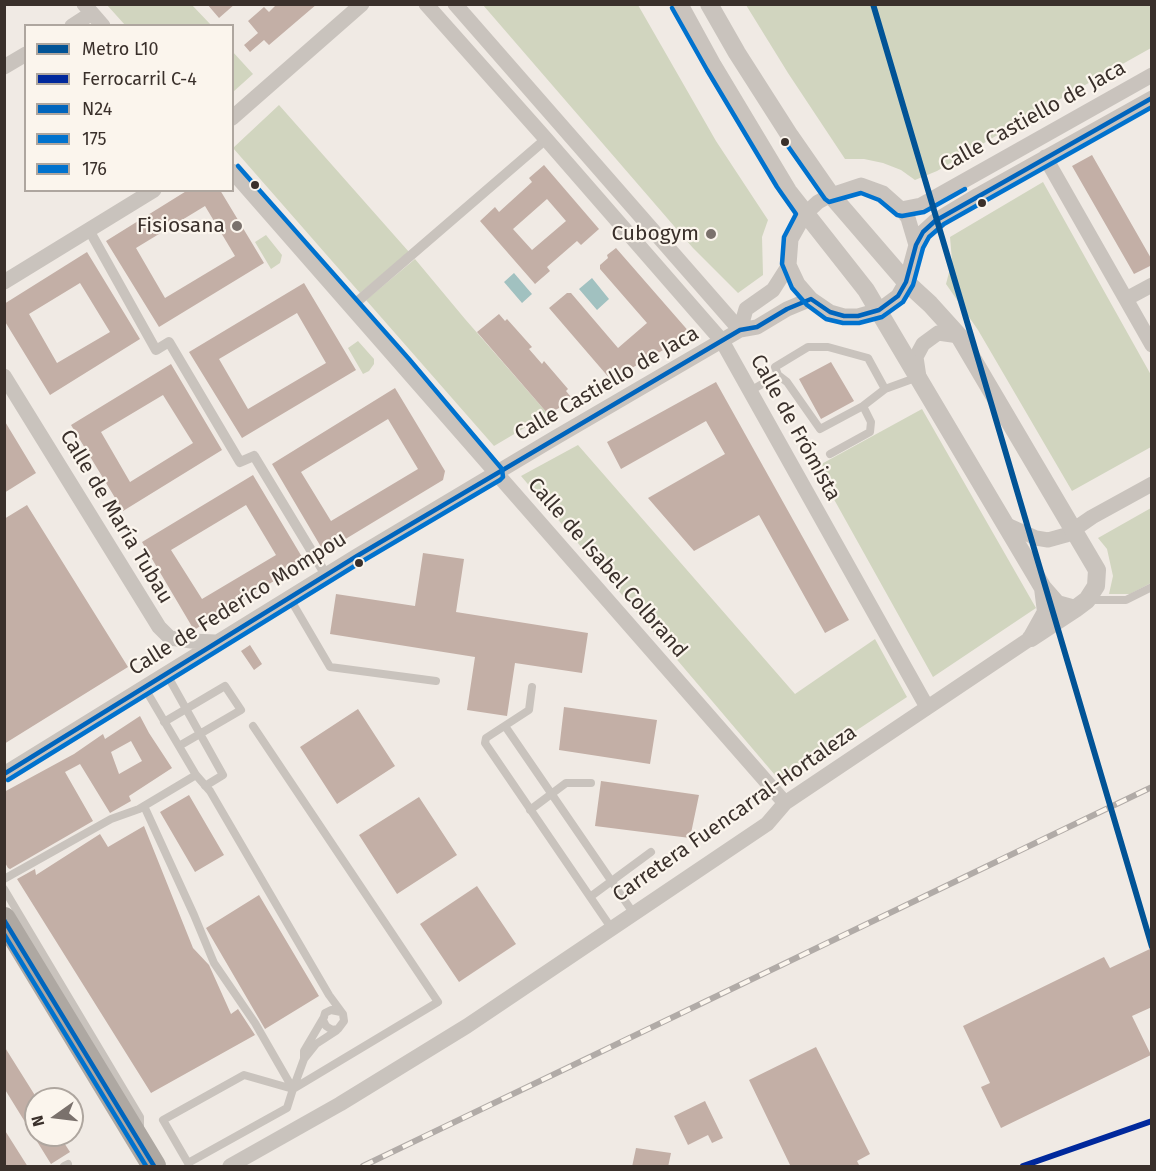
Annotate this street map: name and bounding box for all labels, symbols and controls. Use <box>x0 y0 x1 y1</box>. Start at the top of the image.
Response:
legend <box>24 24 234 192</box>
text: Metro L10 <box>82 38 159 60</box>
street label: Calle Castiello de Jaca <box>936 56 1130 178</box>
text: Ferrocarril C-4 <box>82 68 197 90</box>
text: N24 <box>82 98 112 120</box>
text: 175 <box>82 128 107 150</box>
unlabelled marker <box>779 136 791 148</box>
text: 176 <box>82 158 107 180</box>
unlabelled marker <box>249 179 261 191</box>
unlabelled marker <box>976 197 988 209</box>
place label: Fisiosana <box>137 213 225 239</box>
marker: Fisiosana <box>230 219 244 233</box>
place label: Cubogym <box>611 221 699 247</box>
marker: Cubogym <box>704 227 718 241</box>
street label: Calle Castiello de Jaca <box>511 321 703 447</box>
street label: Calle de Frómista <box>744 350 846 506</box>
street label: Calle de María Tubau <box>54 425 178 609</box>
street label: Calle de Isabel Colbrand <box>522 473 692 663</box>
street label: Calle de Federico Mompou <box>125 527 351 681</box>
unlabelled marker <box>353 557 365 569</box>
street label: Carretera Fuencarral-Hortaleza <box>608 720 862 908</box>
north arrow <box>24 1087 84 1147</box>
text: N <box>27 1114 48 1128</box>

